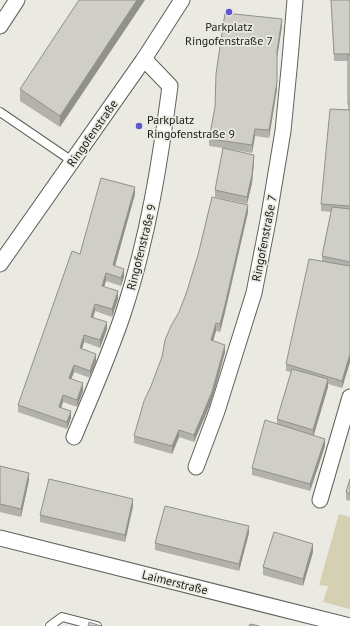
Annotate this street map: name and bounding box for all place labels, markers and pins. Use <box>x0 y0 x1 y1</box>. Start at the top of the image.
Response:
marker: Parkplatz Ringofenstraße 7 <box>224 7 234 17</box>
place label: Parkplatz Ringofenstraße 7 <box>185 19 273 48</box>
place label: Parkplatz Ringofenstraße 9 <box>147 112 235 141</box>
marker: Parkplatz Ringofenstraße 9 <box>134 121 144 131</box>

